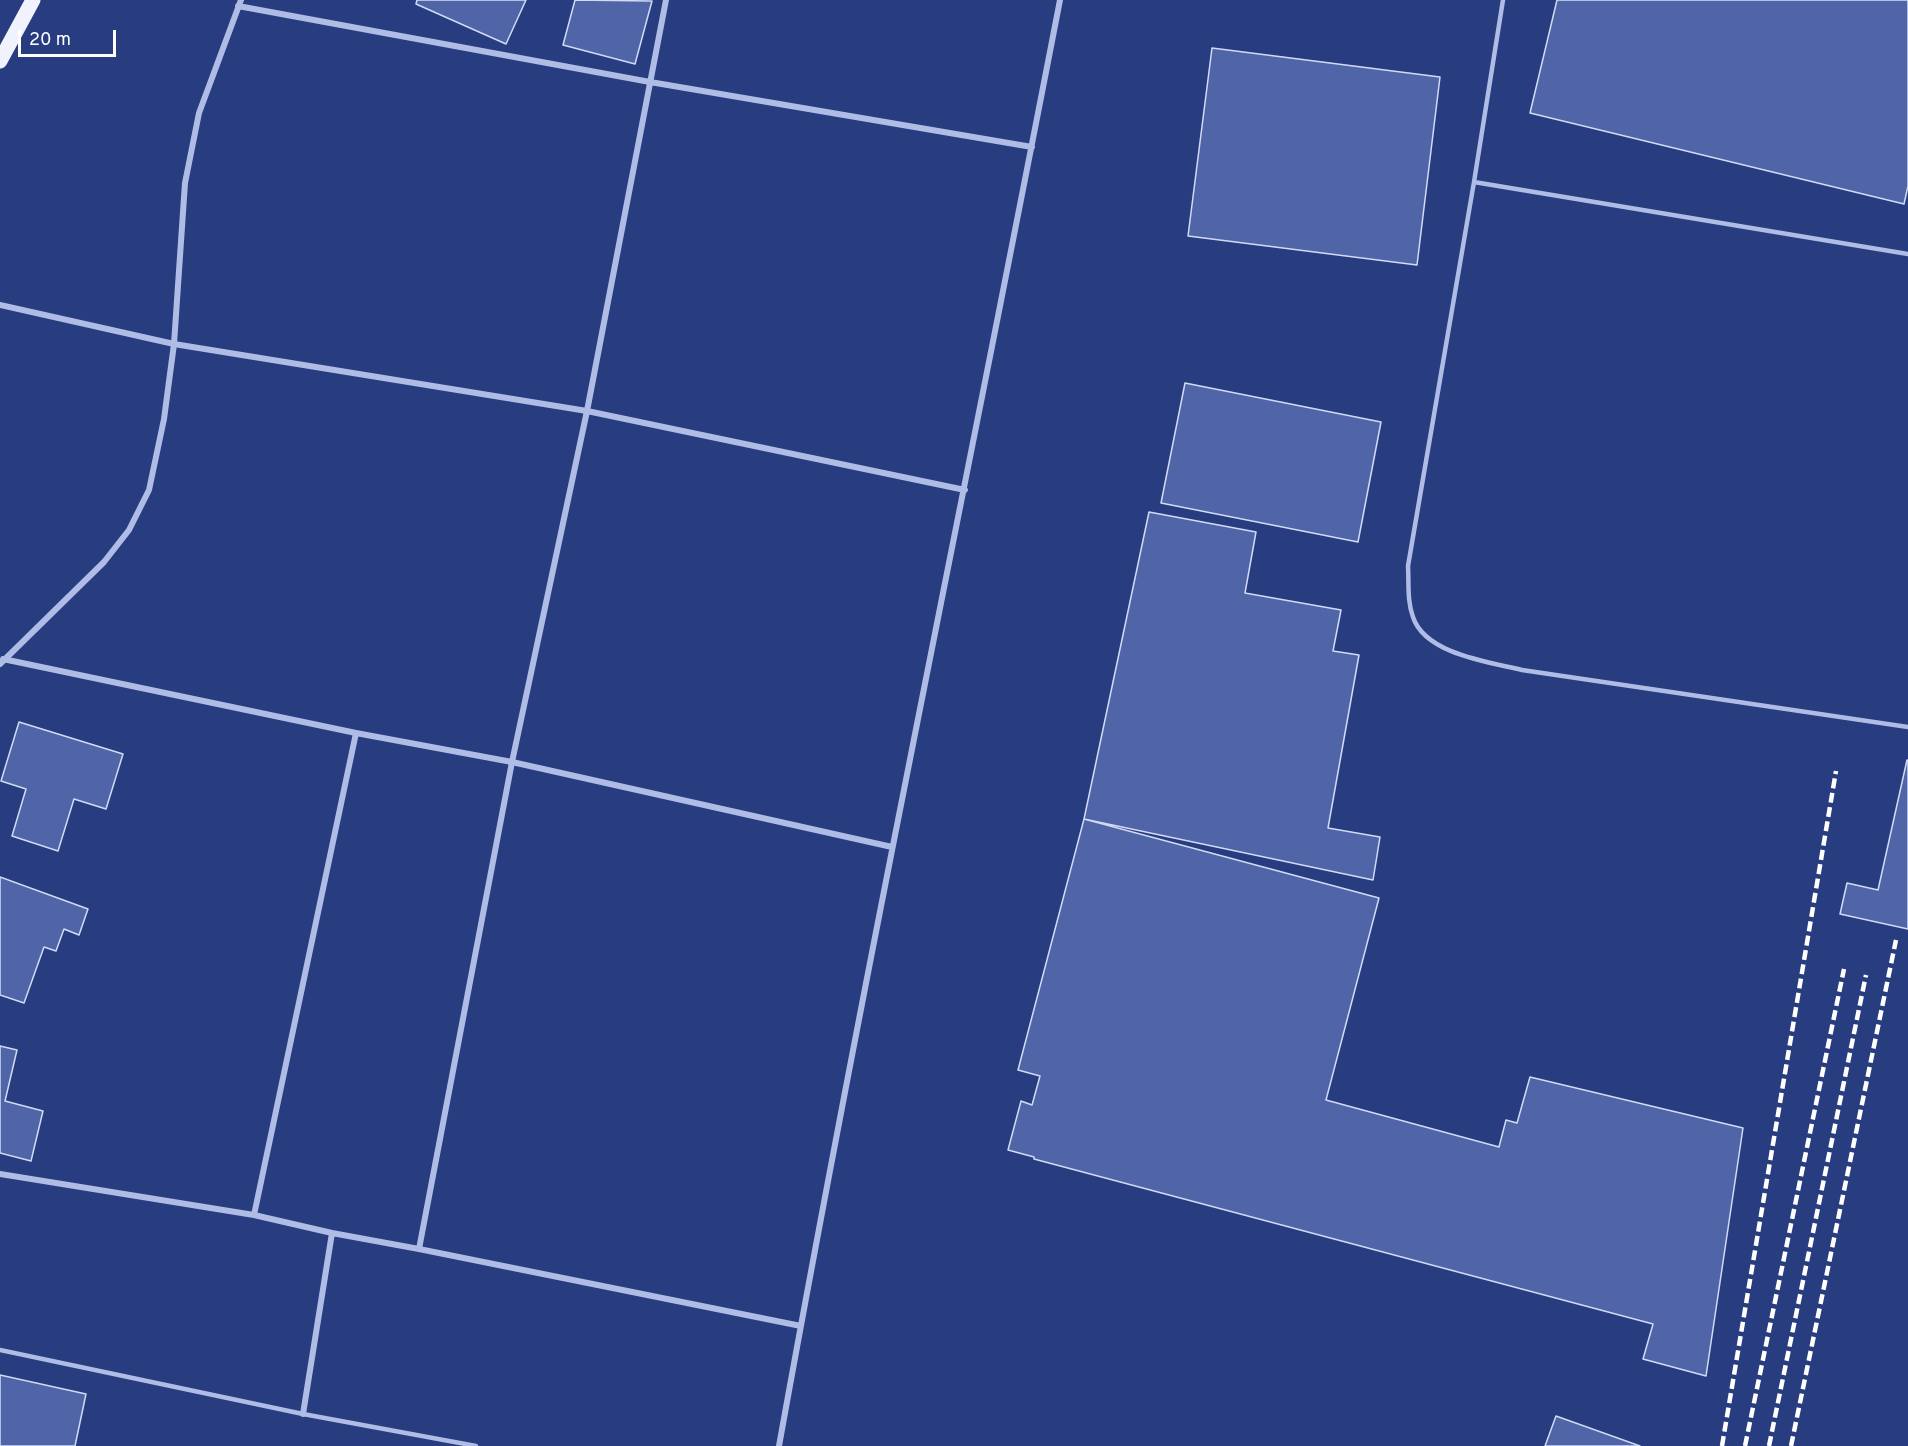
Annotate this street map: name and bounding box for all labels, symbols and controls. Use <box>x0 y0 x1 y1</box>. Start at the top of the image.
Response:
scale bar <box>21 18 118 56</box>
text: 20 m <box>29 29 71 52</box>

